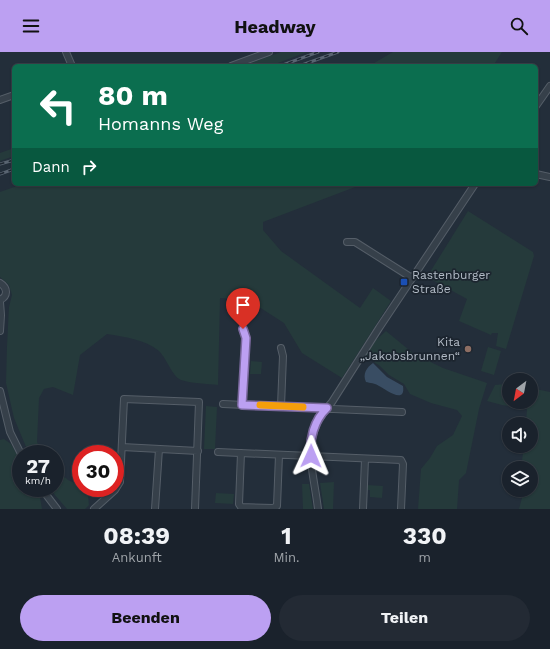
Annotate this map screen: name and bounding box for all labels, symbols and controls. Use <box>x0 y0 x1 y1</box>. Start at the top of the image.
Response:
icon: menu <box>20 15 42 37</box>
icon: search <box>508 15 530 37</box>
text: Headway <box>234 16 316 37</box>
text: 80 m <box>98 79 168 112</box>
icon: left <box>32 80 84 132</box>
text: Homanns Weg <box>98 113 223 134</box>
icon: right <box>78 156 100 178</box>
text: Dann <box>32 158 70 176</box>
place label: Rastenburger Straße <box>412 268 490 296</box>
marker: Rastenburger Straße <box>399 277 409 287</box>
pin <box>226 288 260 329</box>
icon: arrive <box>232 294 254 316</box>
place label: Kita „Jakobsbrunnen“ <box>360 335 460 363</box>
marker: Kita „Jakobsbrunnen“ <box>463 344 473 354</box>
north arrow <box>502 373 538 409</box>
map controls <box>502 373 538 497</box>
button: sound <box>502 417 538 453</box>
position arrow <box>290 435 332 477</box>
speed limit sign: 30 <box>72 445 124 497</box>
text: 27 <box>26 454 50 478</box>
button: layers <box>502 461 538 497</box>
text: km/h <box>25 475 51 486</box>
text: 08:39 <box>103 522 170 550</box>
text: 1 <box>281 522 292 550</box>
text: 330 <box>403 522 447 550</box>
text: Ankunft <box>112 550 162 565</box>
text: Min. <box>273 550 299 565</box>
text: m <box>419 550 431 565</box>
button: Beenden <box>20 595 271 641</box>
button: Teilen <box>279 595 530 641</box>

